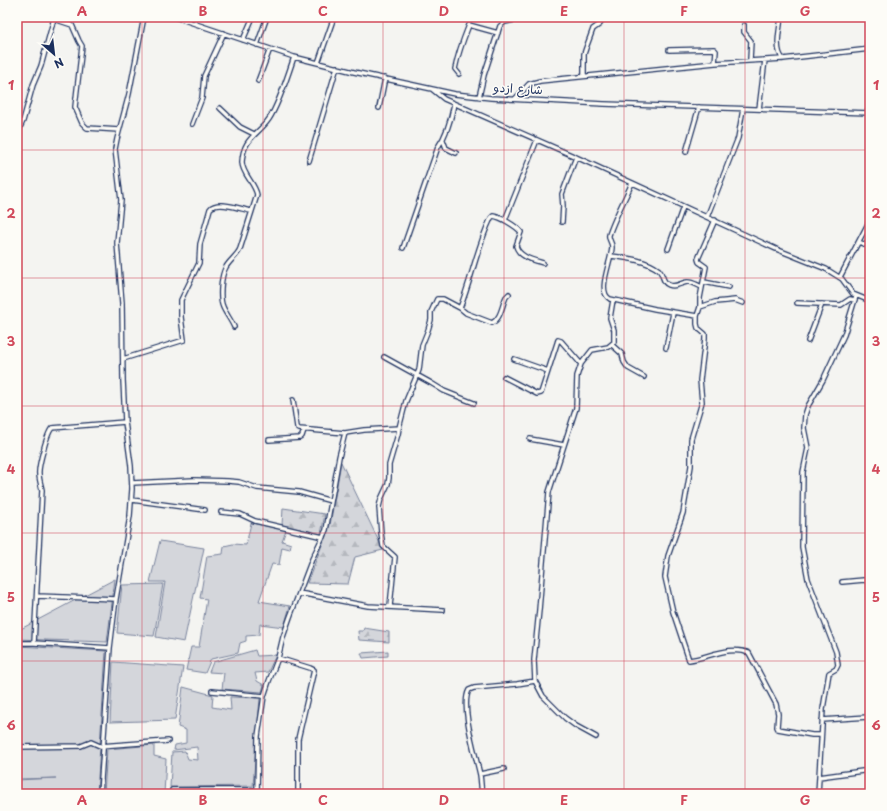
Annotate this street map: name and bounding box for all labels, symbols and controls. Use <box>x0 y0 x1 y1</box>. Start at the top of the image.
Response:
text: A <box>77 1 87 20</box>
text: B <box>199 1 208 20</box>
text: C <box>318 1 328 20</box>
text: D <box>439 1 449 20</box>
text: E <box>560 1 568 20</box>
text: F <box>680 1 688 20</box>
text: G <box>800 1 810 20</box>
north arrow <box>34 34 74 74</box>
text: N <box>51 54 67 73</box>
text: 1 <box>8 75 14 94</box>
text: 1 <box>873 75 879 94</box>
street label: شارع ازدو <box>492 78 543 99</box>
text: 2 <box>6 203 16 222</box>
text: 2 <box>871 203 881 222</box>
text: 3 <box>7 331 16 350</box>
text: 3 <box>872 331 881 350</box>
text: 4 <box>7 459 16 478</box>
text: 4 <box>872 459 881 478</box>
text: 5 <box>7 587 15 606</box>
text: 5 <box>872 587 880 606</box>
text: 6 <box>6 715 16 734</box>
text: 6 <box>871 715 881 734</box>
text: A <box>77 790 87 809</box>
text: B <box>199 790 208 809</box>
text: C <box>318 790 328 809</box>
text: D <box>439 790 449 809</box>
text: E <box>560 790 568 809</box>
text: F <box>680 790 688 809</box>
text: G <box>800 790 810 809</box>

